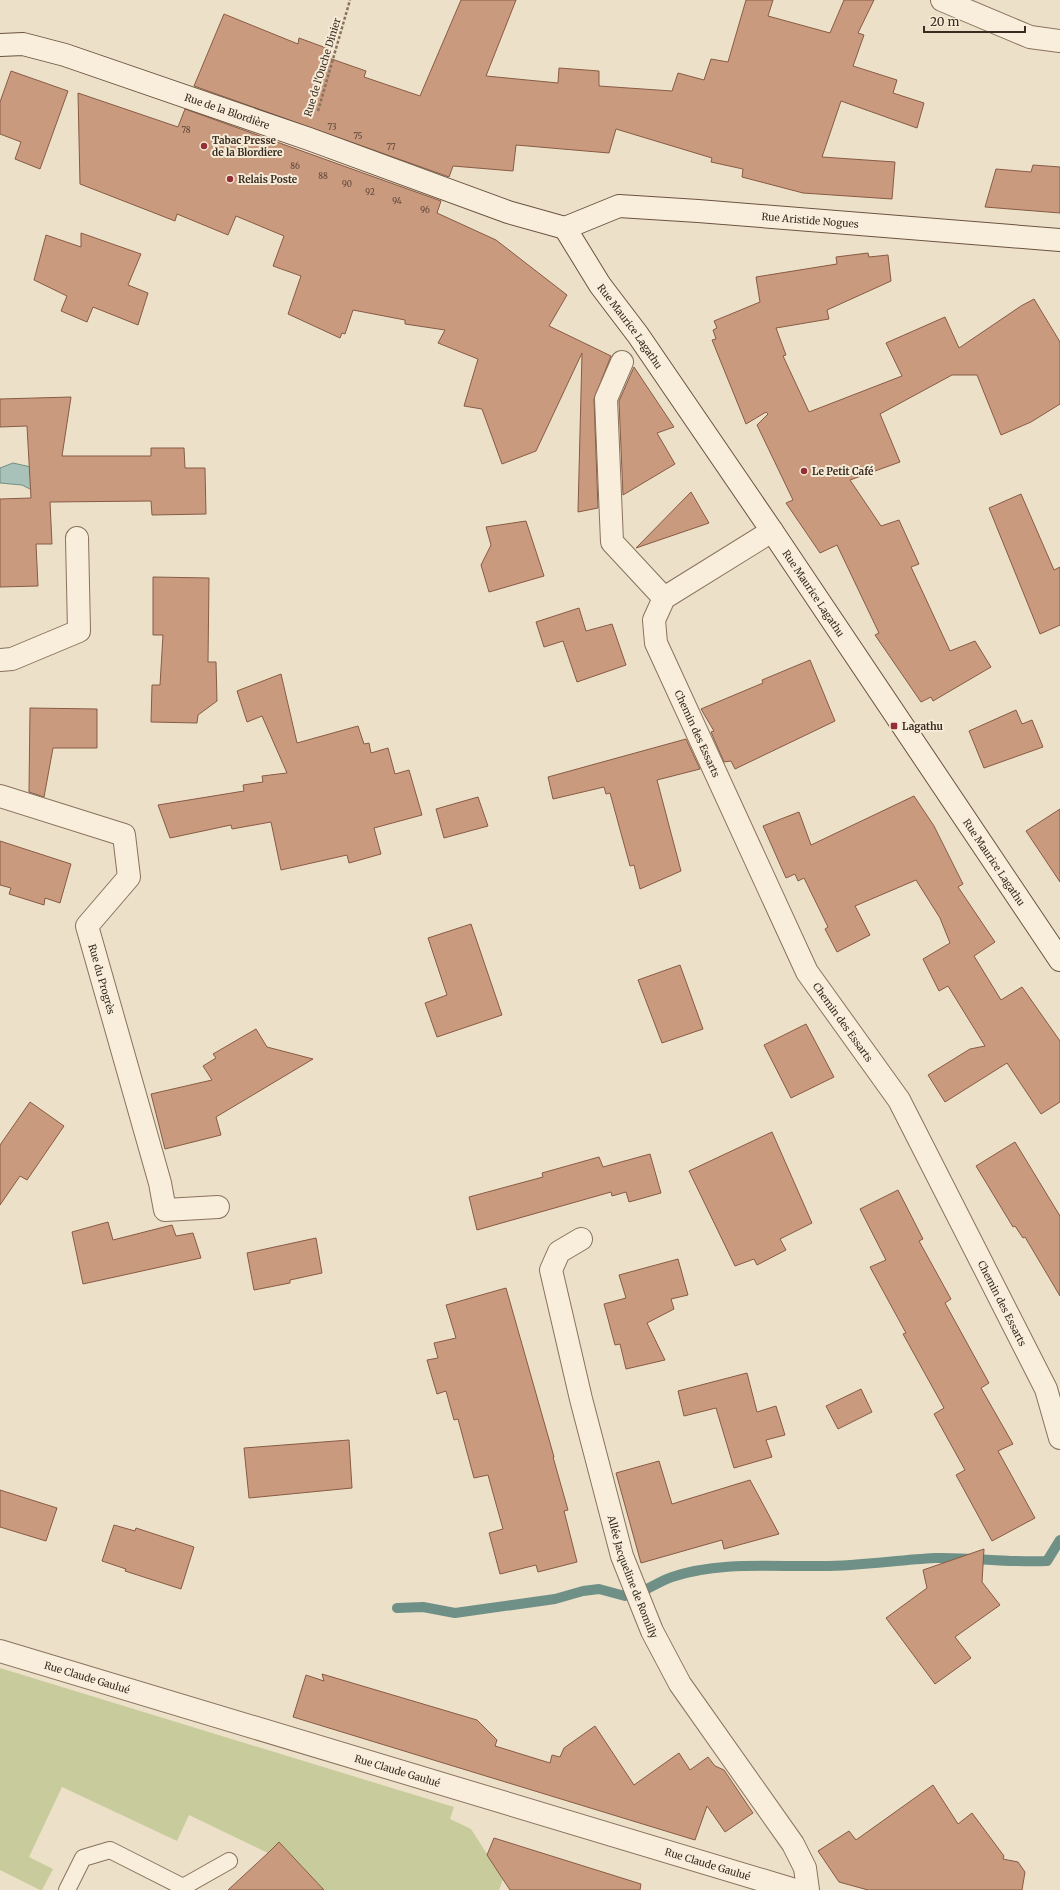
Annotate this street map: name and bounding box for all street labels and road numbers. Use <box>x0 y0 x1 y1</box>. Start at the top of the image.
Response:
street label: Rue de l'Ouche Dinier <box>301 16 344 118</box>
street label: Rue de la Blordière <box>183 91 271 132</box>
street label: Rue Aristide Nogues <box>761 210 859 231</box>
street label: Rue Maurice Lagathu <box>594 281 665 371</box>
street label: Rue Maurice Lagathu <box>779 547 847 639</box>
street label: Chemin des Essarts <box>672 688 723 780</box>
street label: Rue Maurice Lagathu <box>960 816 1028 908</box>
street label: Rue du Progrès <box>85 943 118 1016</box>
street label: Chemin des Essarts <box>810 980 875 1065</box>
street label: Chemin des Essarts <box>975 1258 1029 1349</box>
street label: Allée Jacqueline de Romilly <box>604 1513 661 1641</box>
street label: Rue Claude Gaulué <box>43 1659 131 1697</box>
street label: Rue Claude Gaulué <box>353 1752 442 1790</box>
street label: Rue Claude Gaulué <box>663 1845 752 1883</box>

